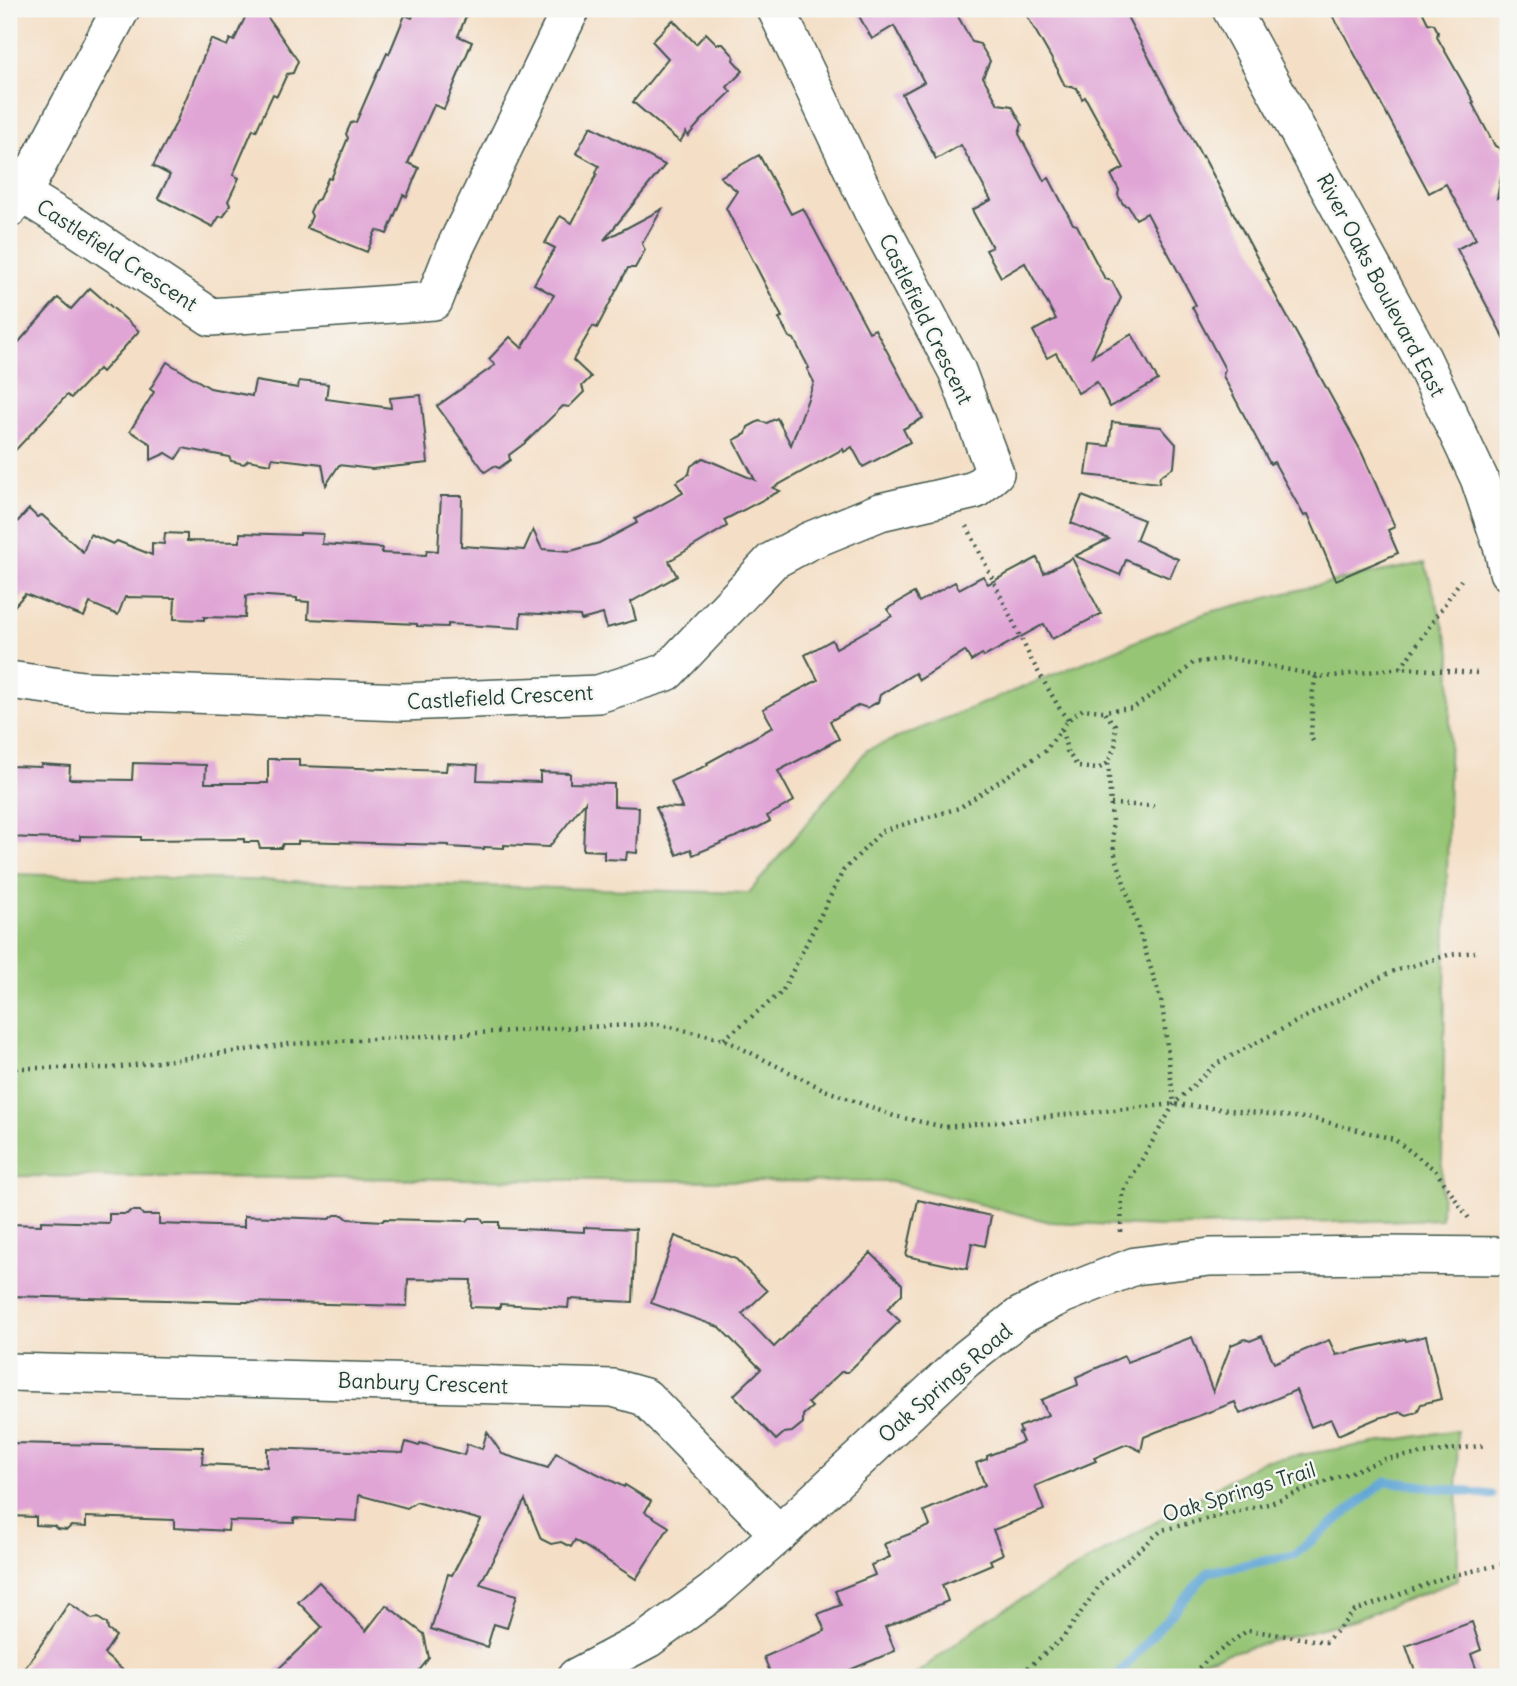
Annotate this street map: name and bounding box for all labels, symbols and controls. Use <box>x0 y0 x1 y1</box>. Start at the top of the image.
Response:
street label: River Oaks Boulevard East <box>1311 169 1451 401</box>
street label: Castlefield Crescent <box>31 193 203 317</box>
street label: Castlefield Crescent <box>873 229 979 409</box>
street label: Castlefield Crescent <box>406 679 594 715</box>
street label: Oak Springs Road <box>873 1318 1017 1448</box>
street label: Banbury Crescent <box>337 1367 509 1399</box>
street label: Oak Springs Trail <box>1159 1456 1319 1528</box>

